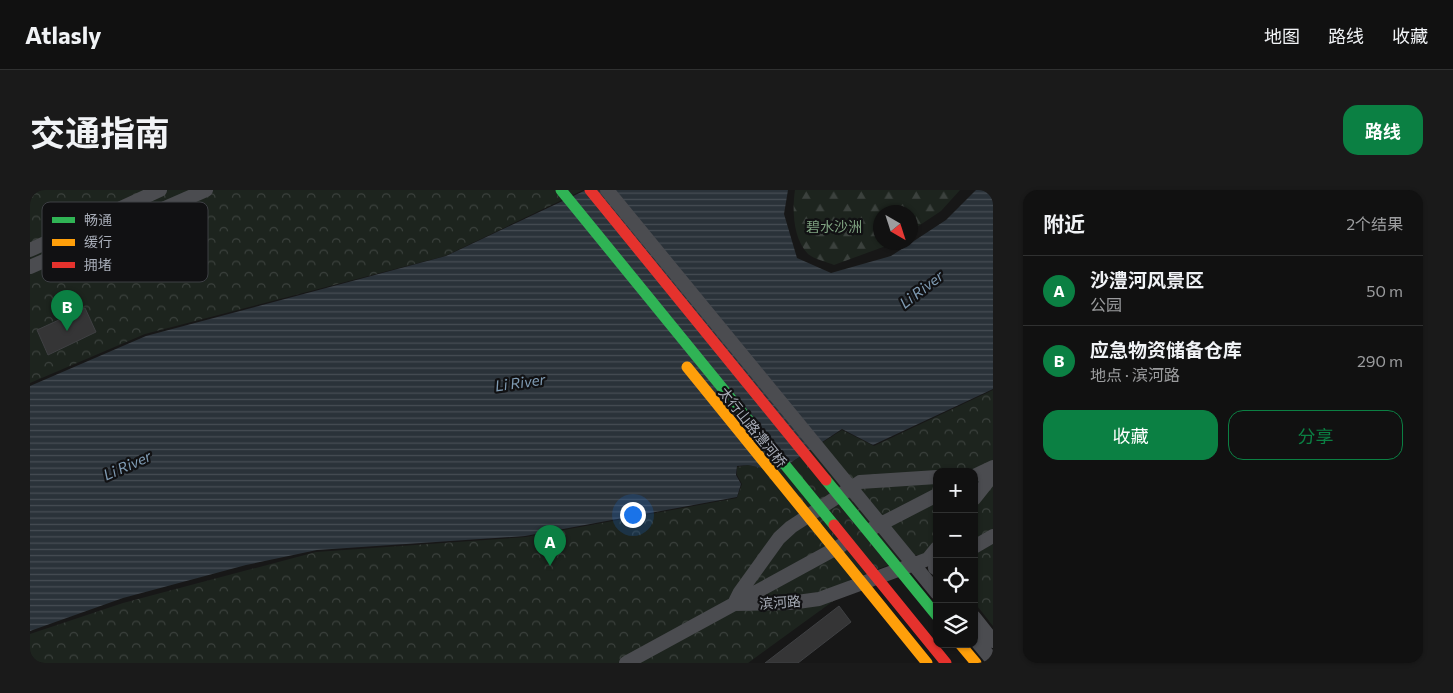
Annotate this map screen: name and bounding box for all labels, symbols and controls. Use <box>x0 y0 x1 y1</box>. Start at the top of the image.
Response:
text: Atlasly <box>25 20 102 49</box>
text: 地图 <box>1264 25 1300 47</box>
text: 路线 <box>1328 25 1364 47</box>
text: 收藏 <box>1392 25 1428 47</box>
button: 路线 <box>1343 105 1423 155</box>
text: 交通指南 <box>30 110 170 153</box>
legend <box>42 202 208 282</box>
north arrow <box>873 205 918 250</box>
text: 畅通 <box>84 211 112 228</box>
text: 附近 <box>1043 211 1085 236</box>
text: 2个结果 <box>1346 214 1403 233</box>
park label: 碧水沙洲 <box>806 218 862 235</box>
text: 缓行 <box>84 233 112 250</box>
text: 拥堵 <box>84 256 112 273</box>
water label: Li River <box>895 266 947 312</box>
text: 沙澧河风景区 <box>1090 268 1204 291</box>
text: A <box>1053 281 1065 300</box>
text: 50 m <box>1366 281 1403 300</box>
pin: B <box>51 290 83 331</box>
text: 公园 <box>1090 295 1122 314</box>
text: 应急物资储备仓库 <box>1090 338 1242 361</box>
text: B <box>1054 351 1064 370</box>
text: 290 m <box>1357 351 1403 370</box>
text: 地点 · 滨河路 <box>1090 365 1180 384</box>
water label: Li River <box>494 369 547 394</box>
street label: 太行山路澧河桥 <box>716 384 790 470</box>
button: 收藏 <box>1043 410 1218 460</box>
button: 分享 <box>1228 410 1403 460</box>
water label: Li River <box>100 446 155 484</box>
map controls <box>933 468 978 648</box>
button: + <box>933 468 978 513</box>
your location <box>620 502 646 528</box>
button: − <box>933 513 978 558</box>
pin: A <box>534 525 566 566</box>
button: locate <box>933 558 978 603</box>
street label: 滨河路 <box>758 592 802 612</box>
button: layers <box>933 603 978 648</box>

